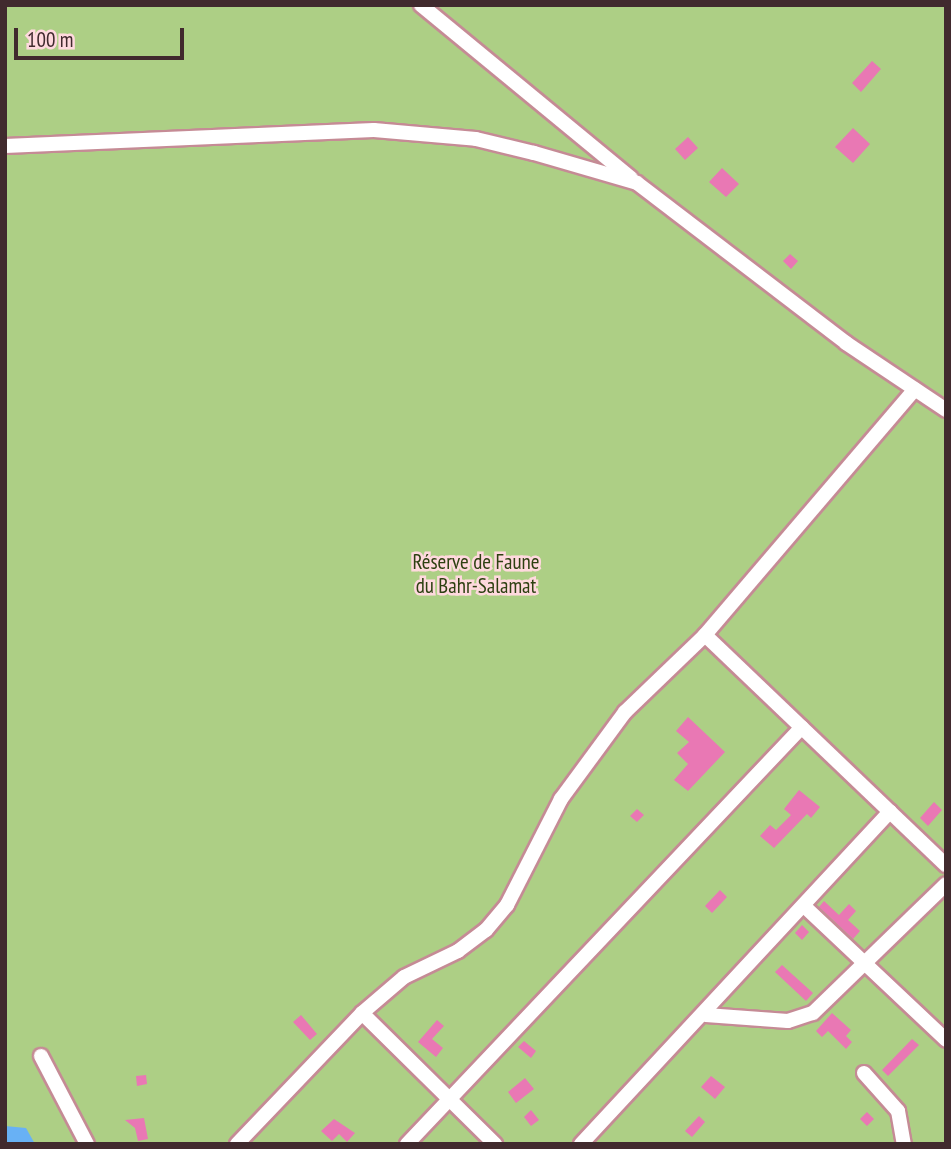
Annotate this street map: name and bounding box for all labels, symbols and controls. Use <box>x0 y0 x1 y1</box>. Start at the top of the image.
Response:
scale bar <box>18 14 187 58</box>
text: 100 m <box>27 26 73 53</box>
park label: Réserve de Faune du Bahr-Salamat <box>412 549 540 599</box>

